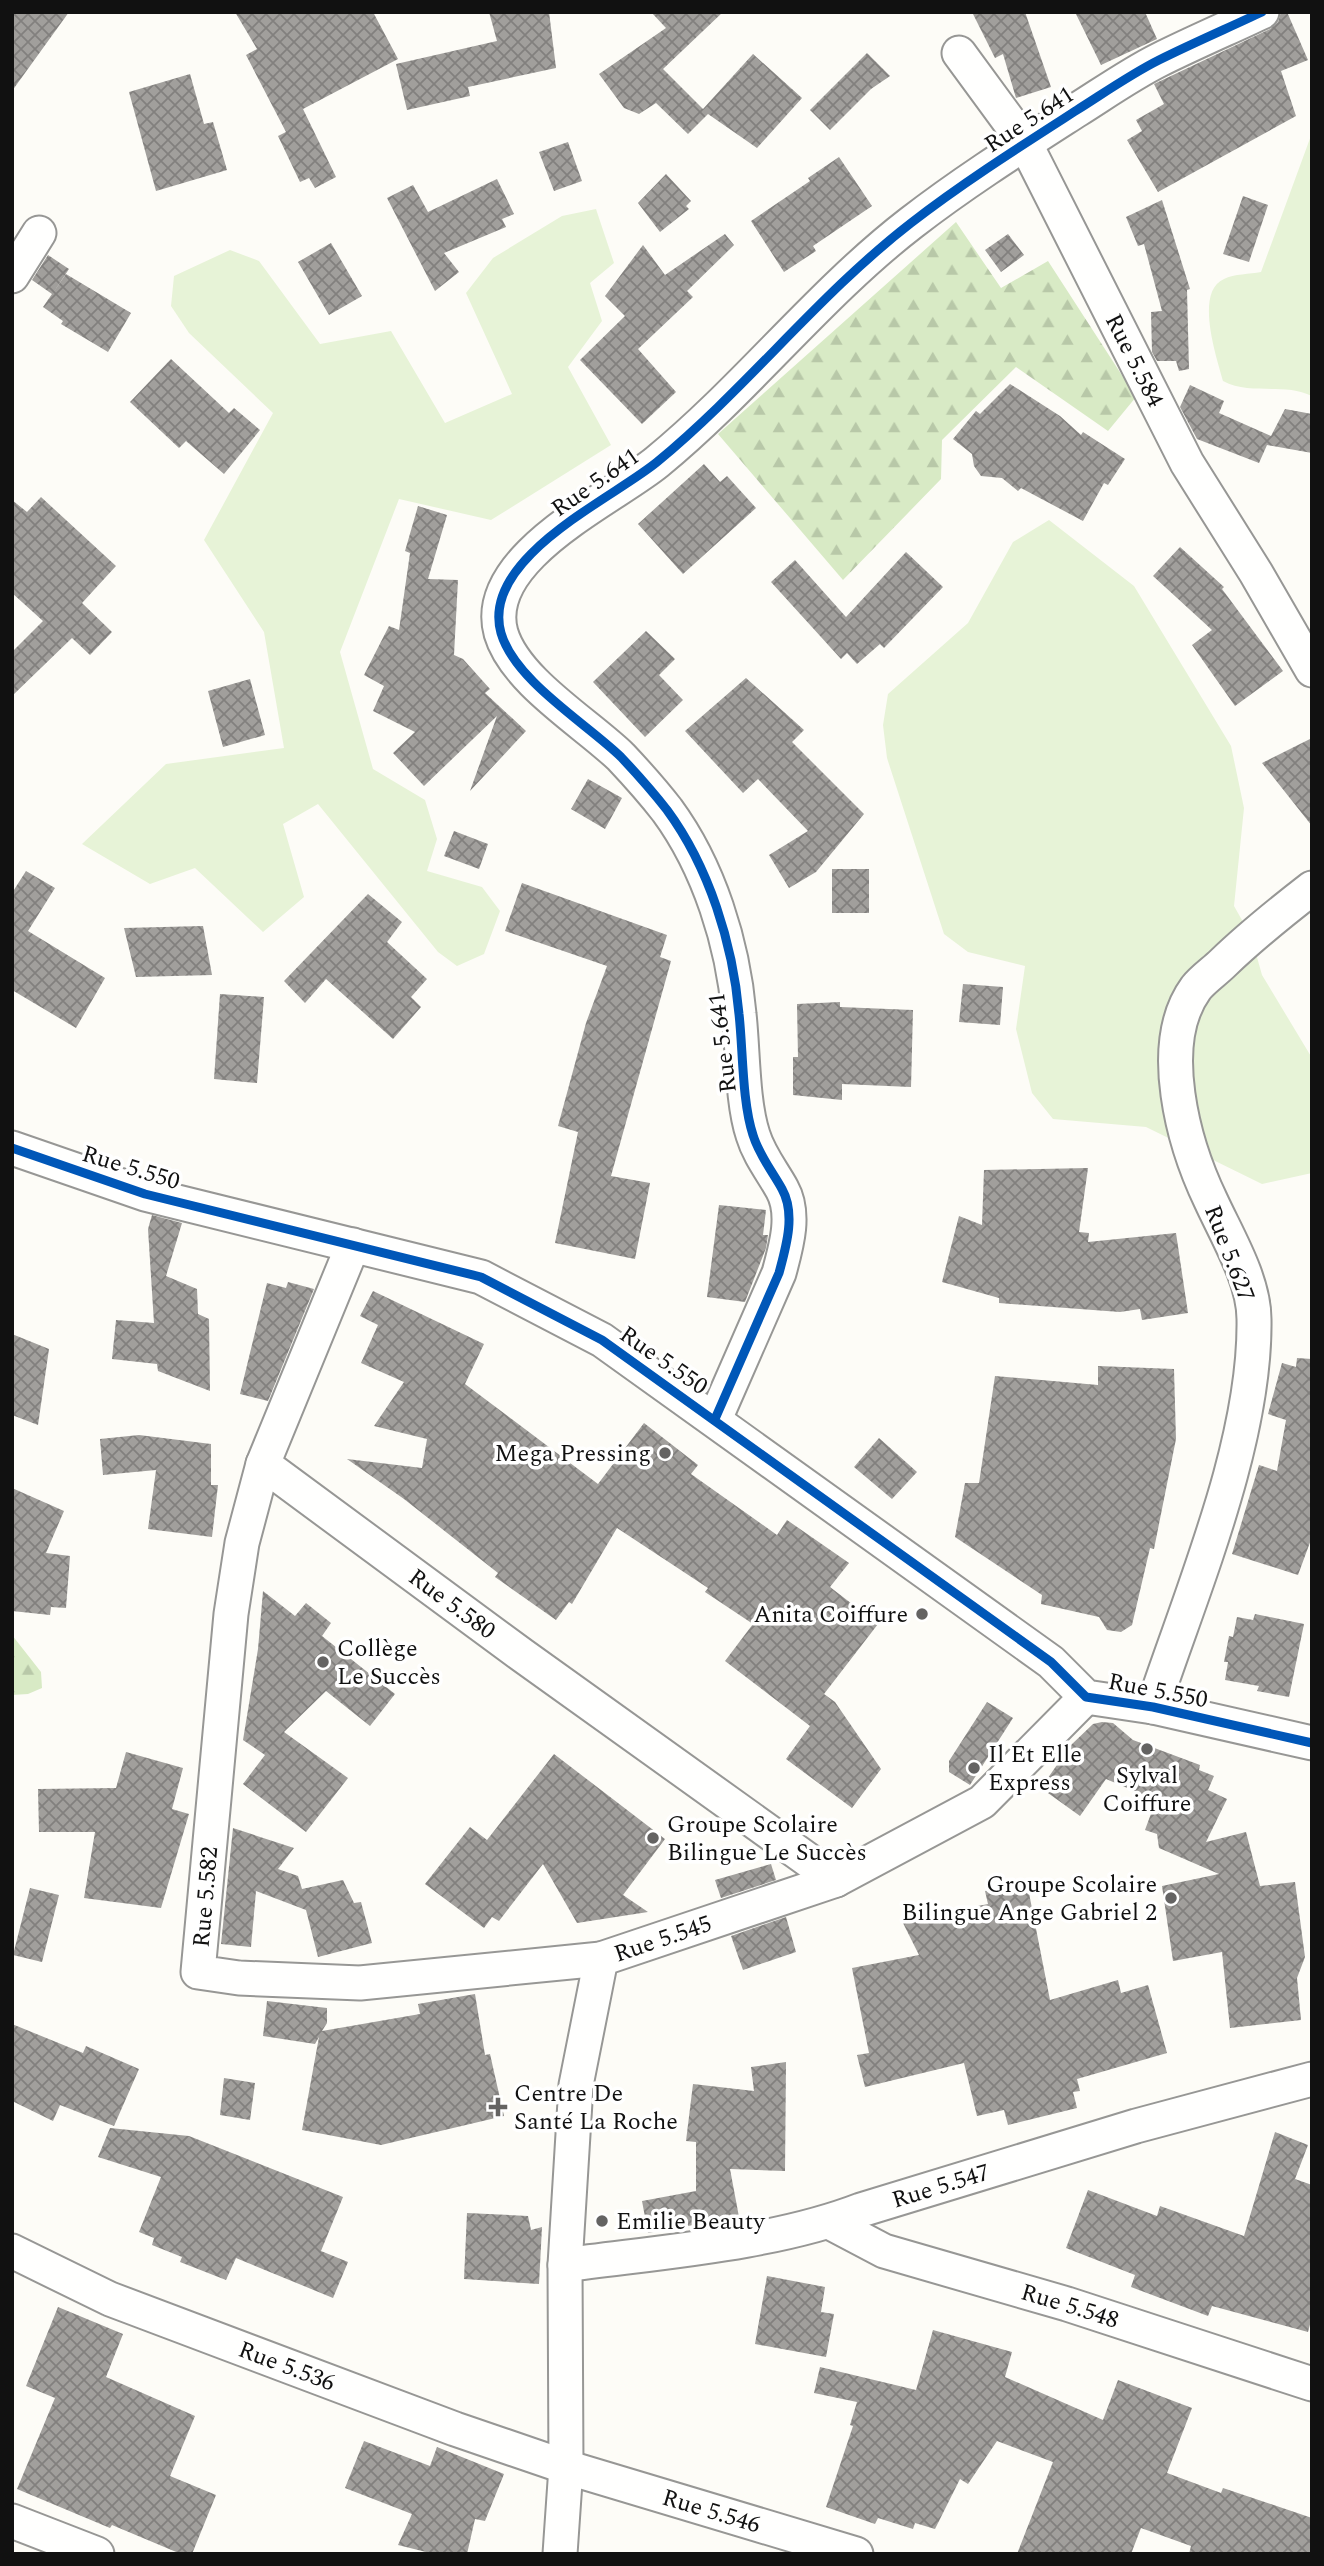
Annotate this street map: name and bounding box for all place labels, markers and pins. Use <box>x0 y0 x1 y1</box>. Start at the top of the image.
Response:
place label: Mega Pressing <box>495 1436 651 1472</box>
marker: Mega Pressing <box>657 1445 673 1461</box>
place label: Anita Coiffure <box>753 1597 908 1633</box>
marker: Anita Coiffure <box>914 1606 930 1622</box>
place label: Collège Le Succès <box>337 1631 441 1695</box>
marker: Collège Le Succès <box>315 1654 331 1670</box>
place label: Il Et Elle Express <box>988 1737 1082 1801</box>
marker: Sylval Coiffure <box>1139 1741 1155 1757</box>
place label: Sylval Coiffure <box>1103 1758 1191 1822</box>
marker: Il Et Elle Express <box>966 1760 982 1776</box>
place label: Groupe Scolaire Bilingue Le Succès <box>667 1807 867 1871</box>
marker: Groupe Scolaire Bilingue Le Succès <box>645 1830 661 1846</box>
place label: Groupe Scolaire Bilingue Ange Gabriel 2 <box>902 1867 1157 1931</box>
marker: Groupe Scolaire Bilingue Ange Gabriel 2 <box>1163 1890 1179 1906</box>
place label: Centre De Santé La Roche <box>514 2076 678 2140</box>
marker: Centre De Santé La Roche <box>488 2097 508 2117</box>
place label: Emilie Beauty <box>616 2204 766 2240</box>
marker: Emilie Beauty <box>594 2213 610 2229</box>

